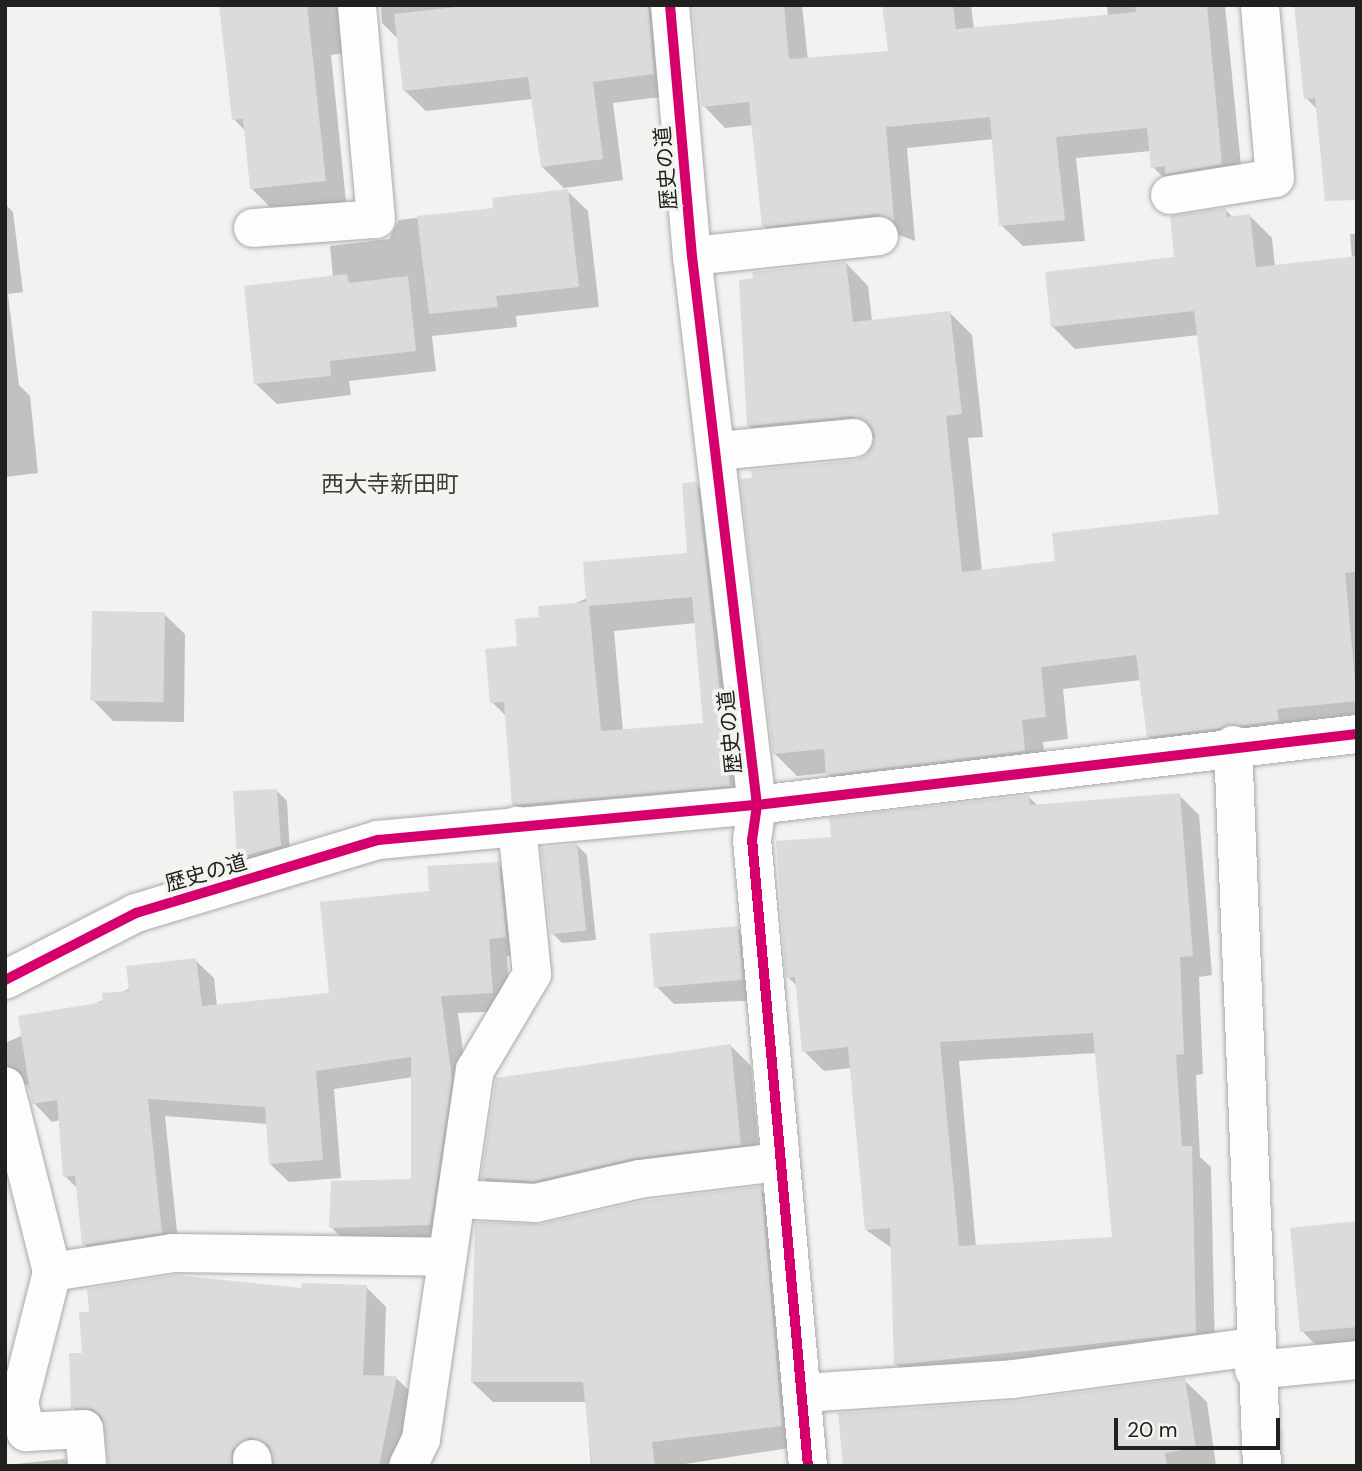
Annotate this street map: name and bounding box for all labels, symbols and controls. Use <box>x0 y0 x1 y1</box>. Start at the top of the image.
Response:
street label: 歴史の道 <box>650 125 682 211</box>
district label: 西大寺新田町 <box>321 470 459 498</box>
street label: 歴史の道 <box>713 689 747 775</box>
street label: 歴史の道 <box>162 849 250 897</box>
scale bar <box>1117 1404 1283 1448</box>
text: 20 m <box>1127 1416 1178 1444</box>

